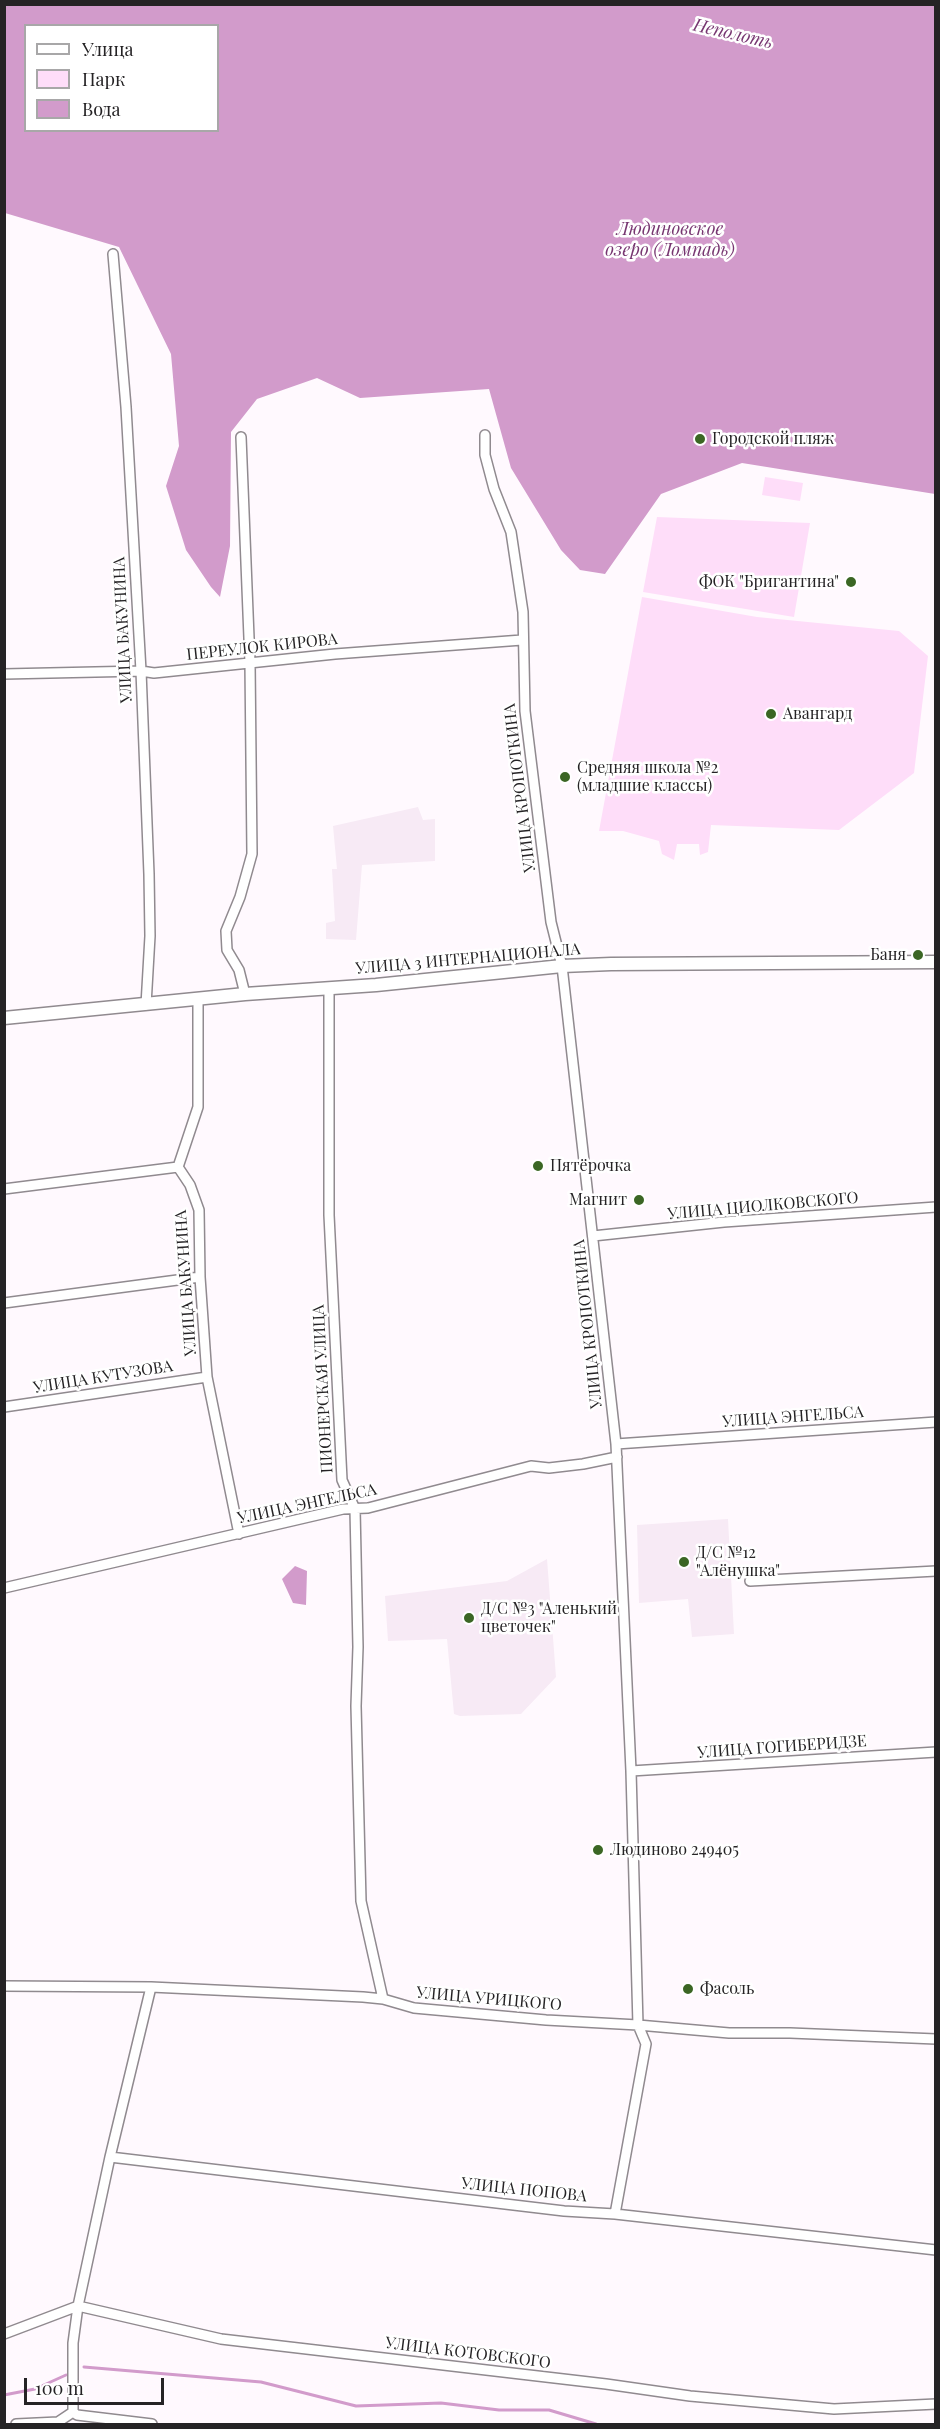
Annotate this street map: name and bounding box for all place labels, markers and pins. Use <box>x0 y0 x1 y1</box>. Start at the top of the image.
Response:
place label: Городской пляж <box>712 429 834 449</box>
marker: Городской пляж <box>693 432 707 446</box>
place label: ФОК "Бригантина" <box>699 572 839 592</box>
marker: ФОК "Бригантина" <box>844 575 858 589</box>
place label: Авангард <box>783 704 852 724</box>
marker: Авангард <box>764 707 778 721</box>
place label: Средняя школа №2 (младшие классы) <box>577 758 718 796</box>
marker: Средняя школа №2 (младшие классы) <box>558 770 572 784</box>
place label: Баня <box>870 945 906 965</box>
marker: Баня <box>911 948 925 962</box>
place label: Пятёрочка <box>550 1156 631 1176</box>
marker: Пятёрочка <box>531 1159 545 1173</box>
place label: Магнит <box>569 1190 627 1210</box>
marker: Магнит <box>632 1193 646 1207</box>
place label: Д/С №12 "Алёнушка" <box>696 1543 780 1581</box>
marker: Д/С №12 "Алёнушка" <box>677 1555 691 1569</box>
place label: Д/С №3 "Аленький цветочек" <box>481 1599 617 1637</box>
marker: Д/С №3 "Аленький цветочек" <box>462 1611 476 1625</box>
place label: Людиново 249405 <box>610 1840 739 1860</box>
marker: Людиново 249405 <box>591 1843 605 1857</box>
place label: Фасоль <box>700 1979 754 1999</box>
marker: Фасоль <box>681 1982 695 1996</box>

